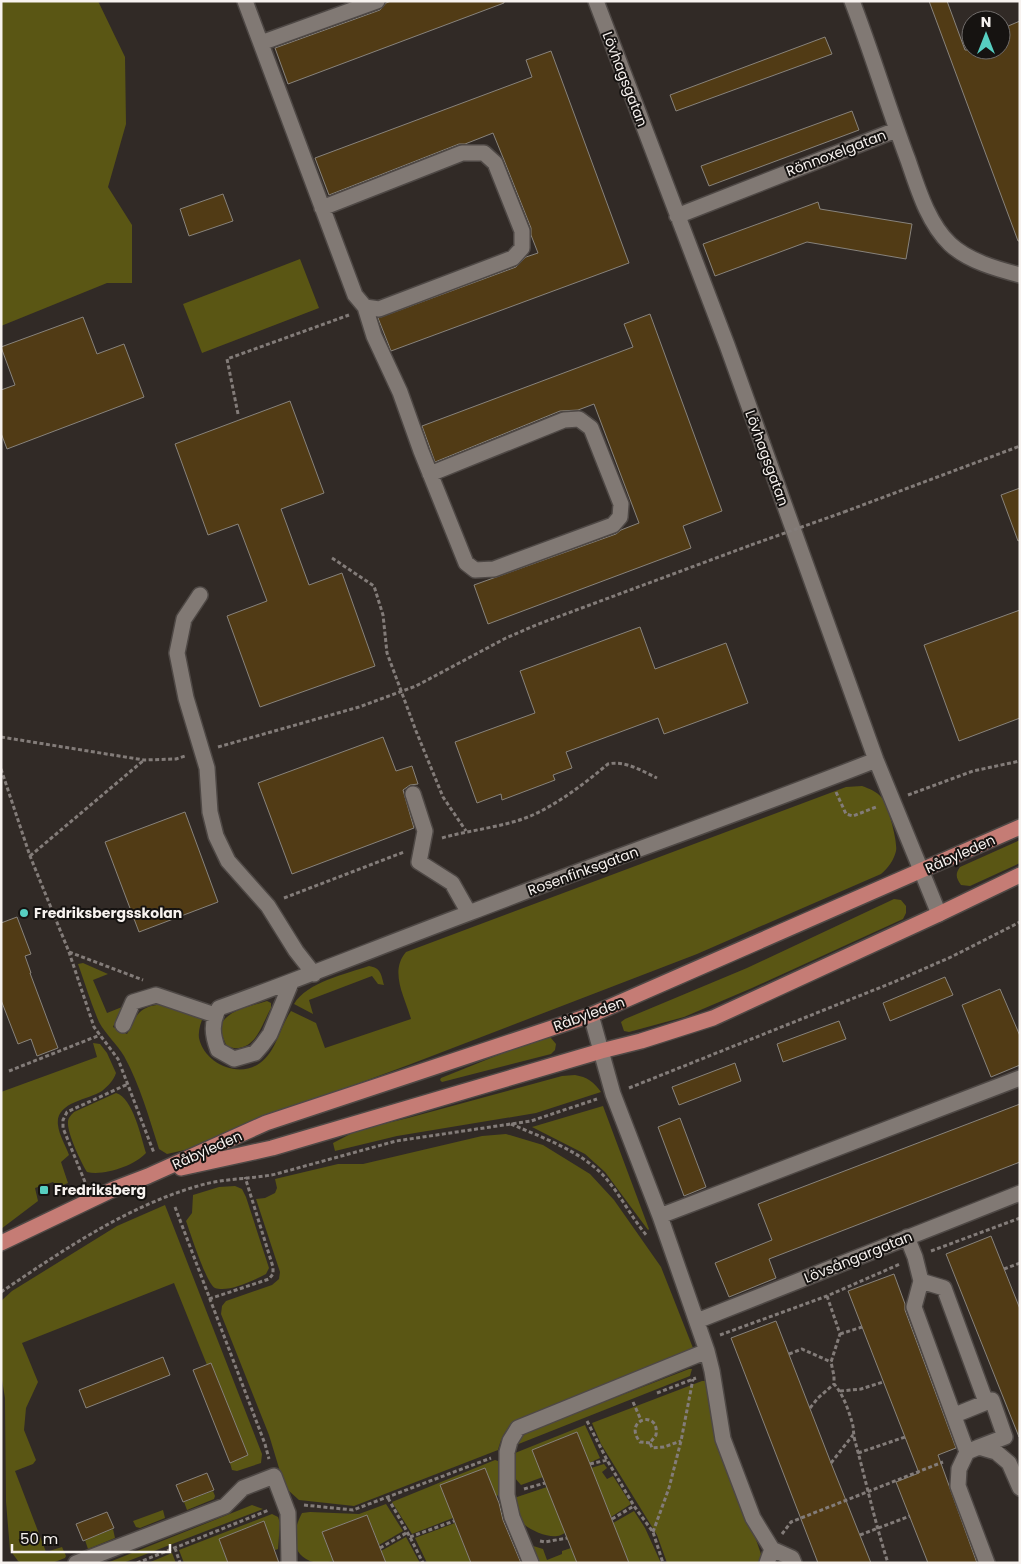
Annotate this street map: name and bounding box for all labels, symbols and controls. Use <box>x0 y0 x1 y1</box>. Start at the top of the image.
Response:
north arrow <box>961 10 1011 60</box>
text: N <box>981 12 991 32</box>
street label: Lövhagsgatan <box>598 28 652 130</box>
street label: Rönnoxelgatan <box>783 125 889 181</box>
street label: Lövhagsgatan <box>740 407 794 509</box>
street label: Råbyleden <box>922 830 998 878</box>
street label: Rosenfinksgatan <box>525 842 641 900</box>
place label: Fredriksbergsskolan <box>34 903 182 923</box>
marker: Fredriksbergsskolan <box>18 907 30 919</box>
street label: Råbyleden <box>551 992 627 1036</box>
street label: Råbyleden <box>169 1126 245 1174</box>
place label: Fredriksberg <box>54 1180 146 1200</box>
marker: Fredriksberg <box>38 1184 50 1196</box>
street label: Lövsångargatan <box>801 1226 915 1288</box>
scale bar <box>12 1522 170 1554</box>
text: 50 m <box>20 1528 58 1549</box>

